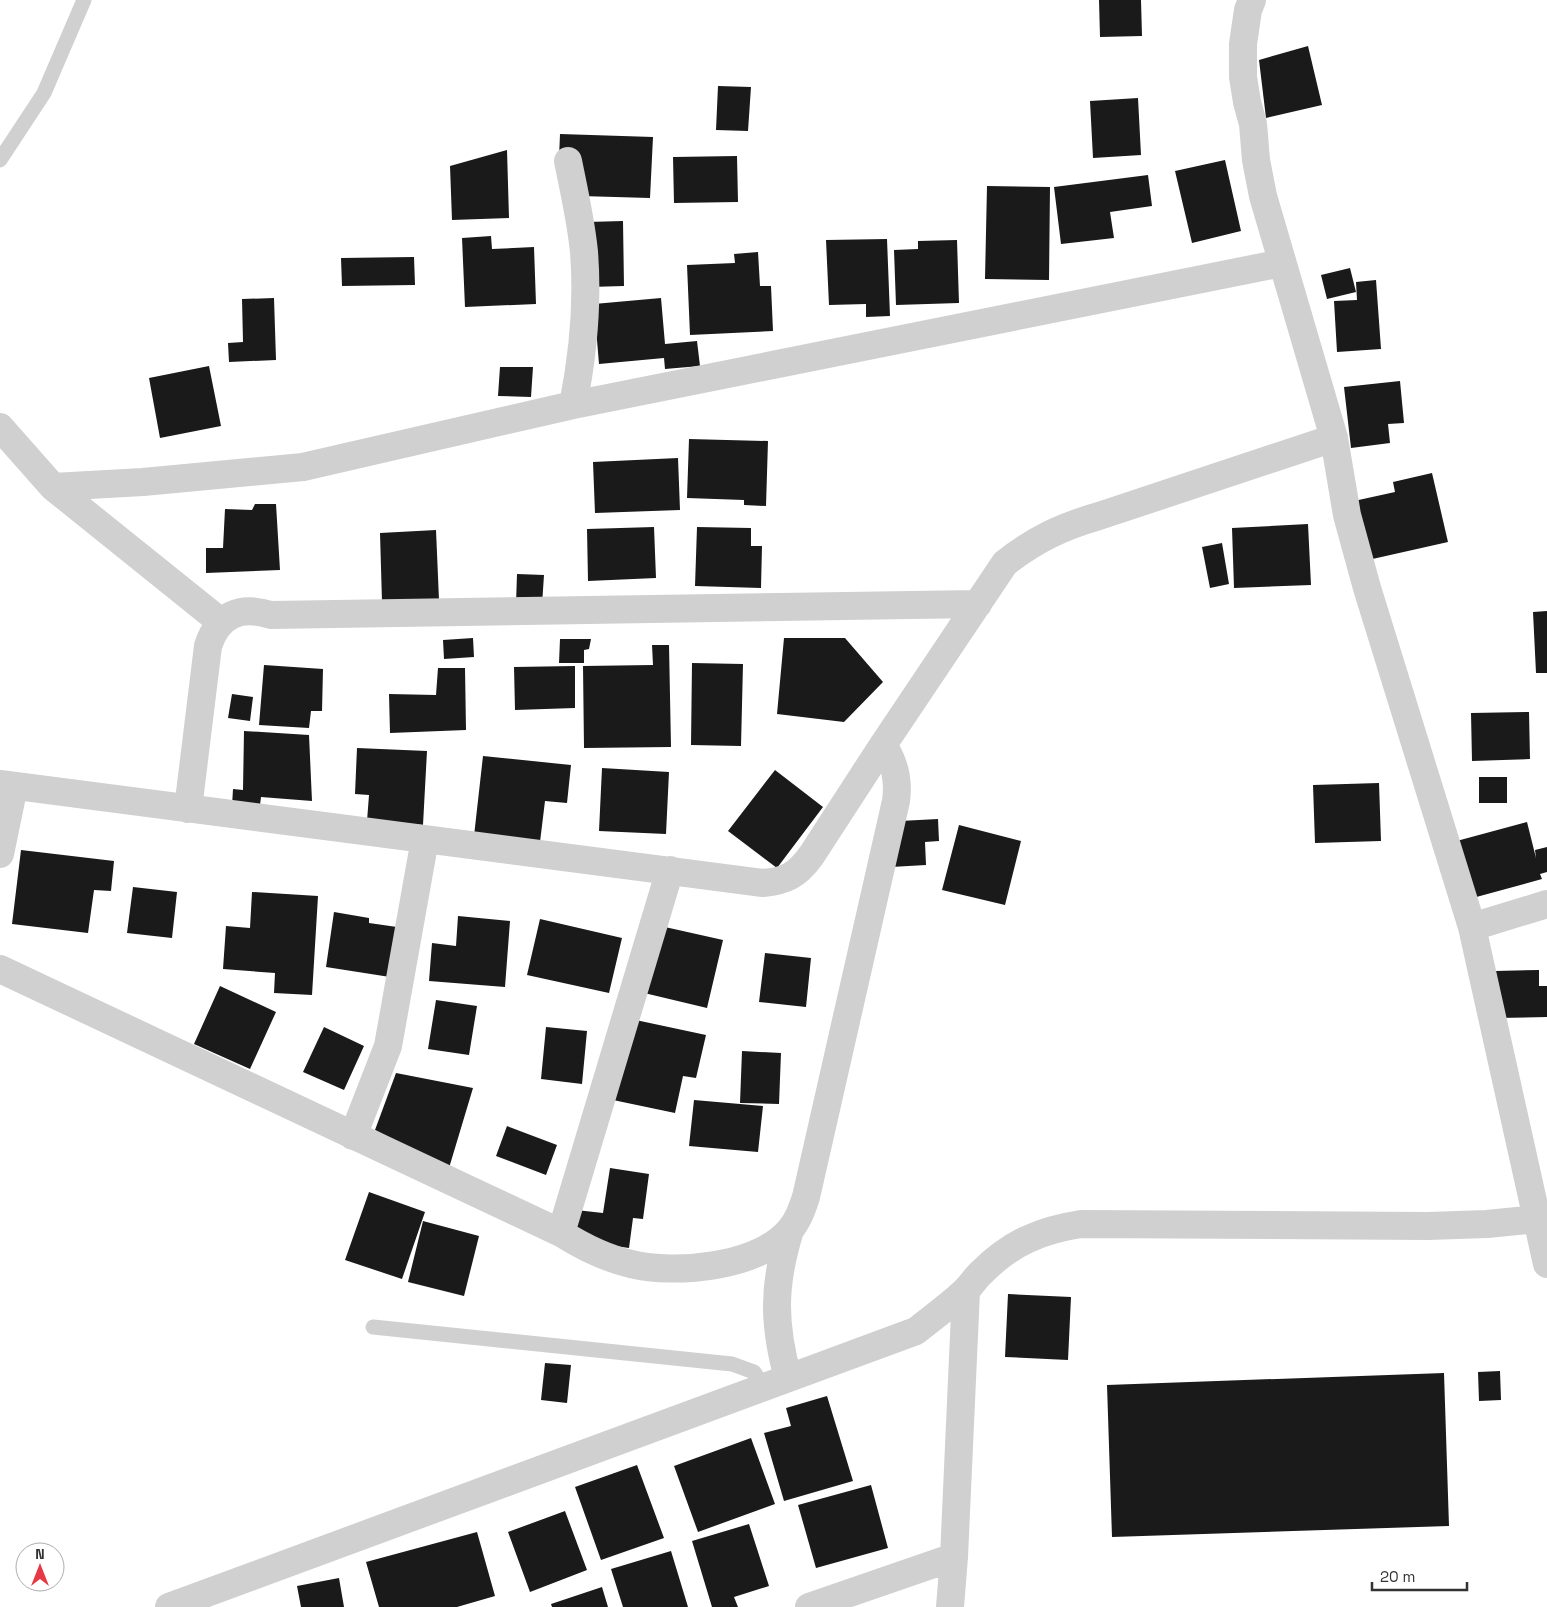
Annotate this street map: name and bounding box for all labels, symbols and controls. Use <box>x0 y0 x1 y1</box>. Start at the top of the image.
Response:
north arrow <box>15 1542 65 1592</box>
text: N <box>35 1545 45 1563</box>
scale bar <box>1372 1560 1467 1592</box>
text: 20 m <box>1380 1567 1415 1586</box>

